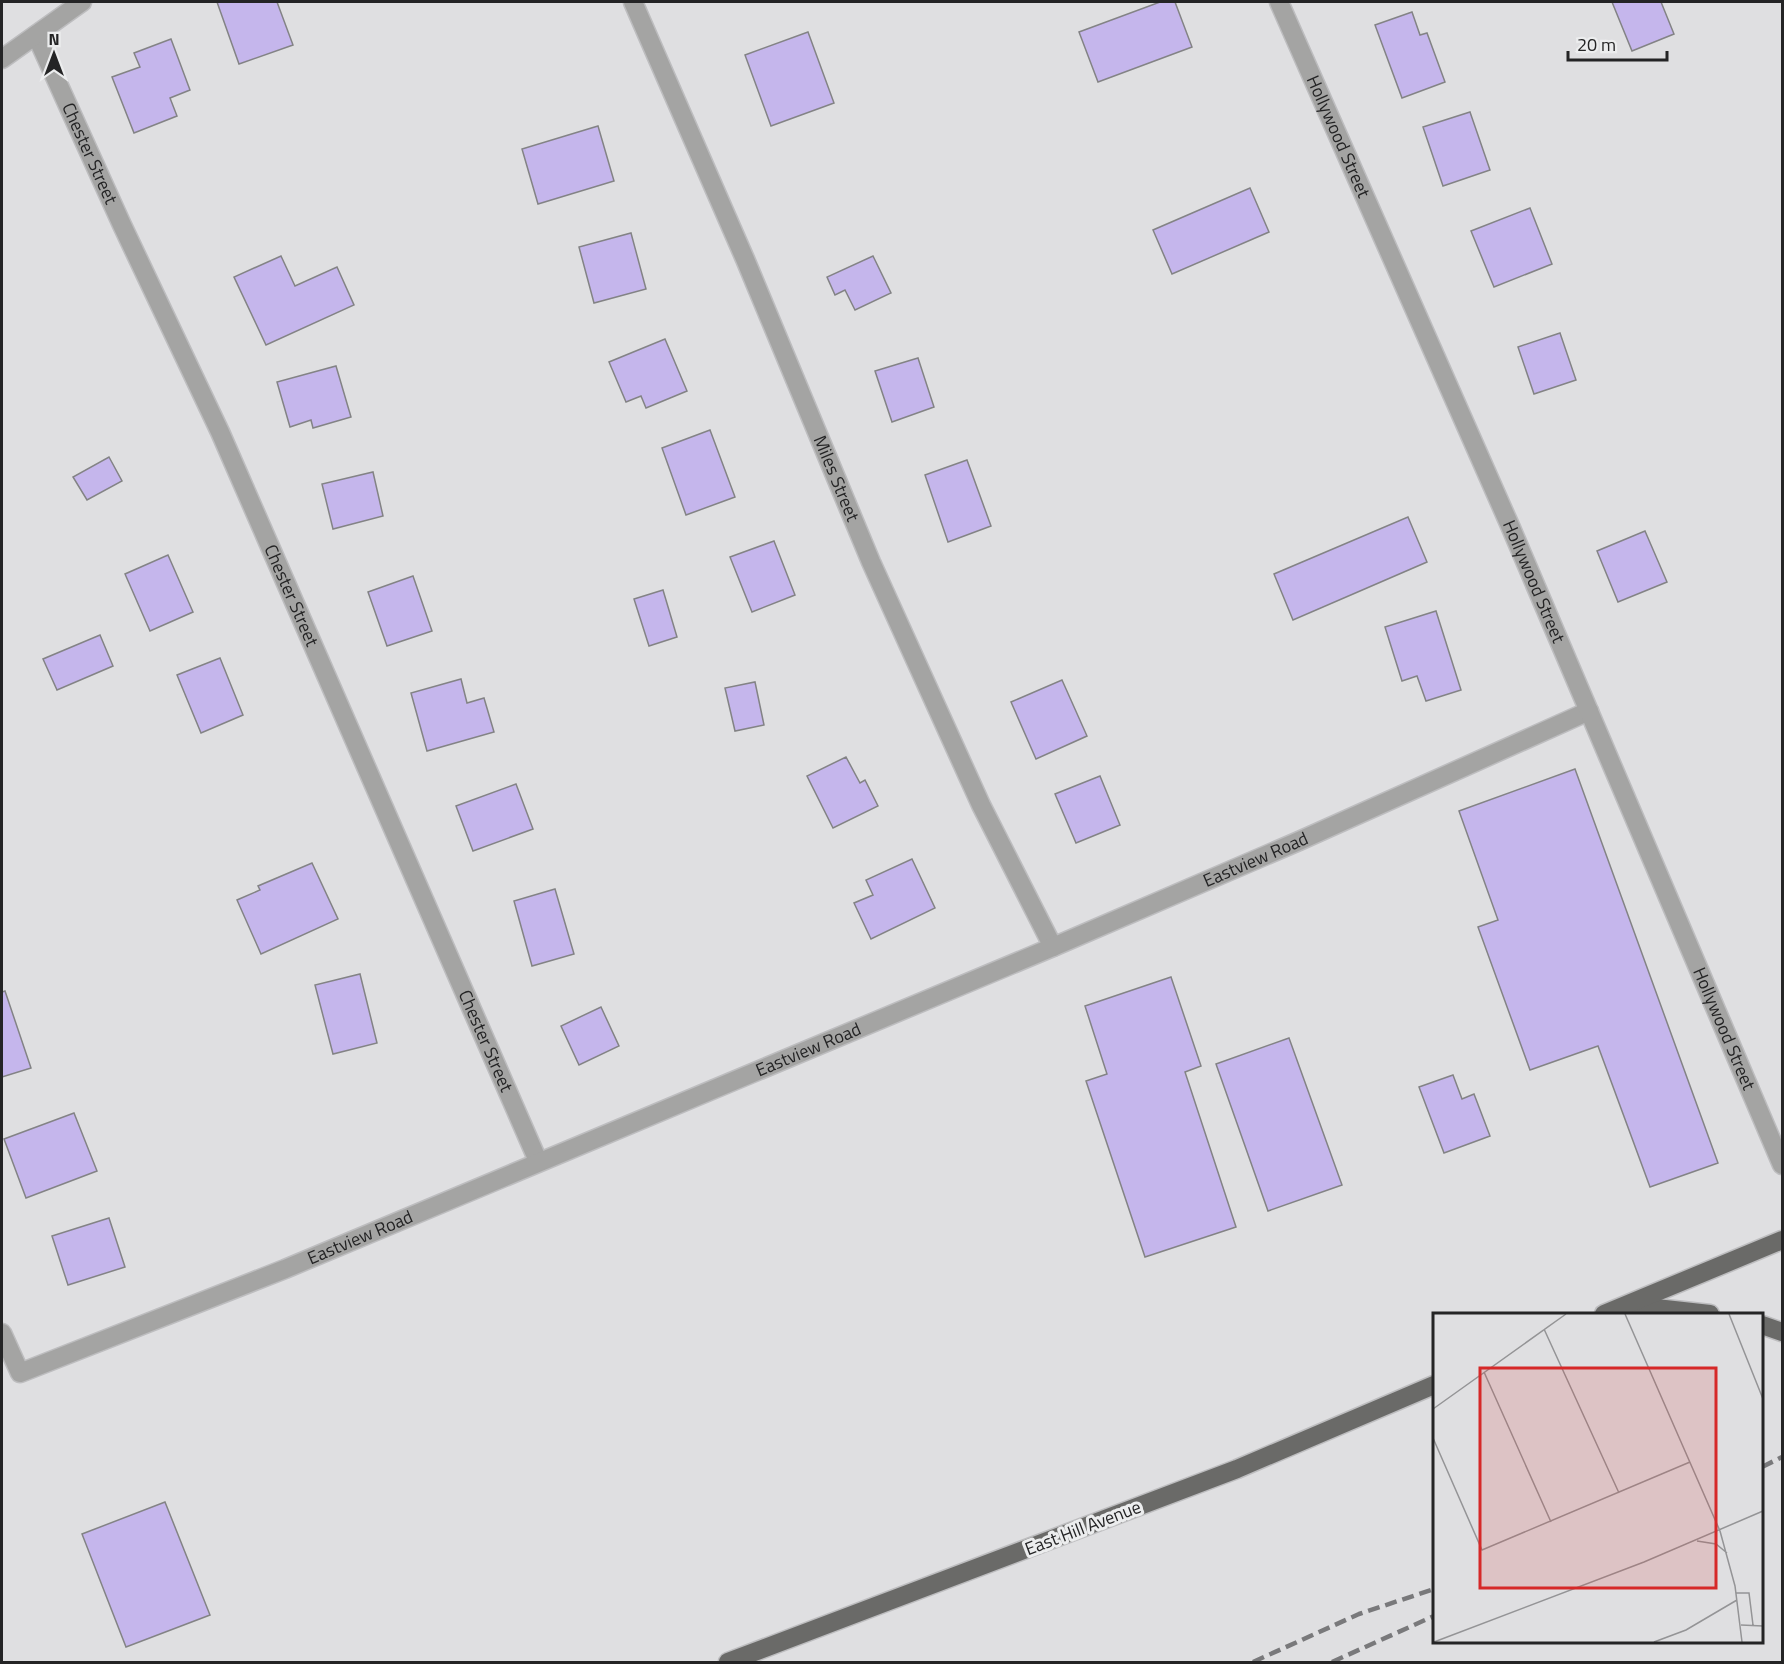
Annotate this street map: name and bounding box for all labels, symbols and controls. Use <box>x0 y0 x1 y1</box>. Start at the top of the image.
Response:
north arrow <box>24 24 84 84</box>
scale bar <box>1568 24 1667 62</box>
text: N <box>48 27 60 51</box>
text: 20 m <box>1577 31 1616 58</box>
street label: Hollywood Street <box>1300 71 1378 202</box>
street label: Chester Street <box>55 98 125 209</box>
street label: Miles Street <box>807 431 867 526</box>
street label: Hollywood Street <box>1496 515 1573 648</box>
street label: Chester Street <box>258 540 326 651</box>
street label: Eastview Road <box>1199 825 1312 894</box>
street label: Hollywood Street <box>1686 963 1763 1095</box>
street label: Chester Street <box>452 985 521 1097</box>
street label: Eastview Road <box>751 1015 865 1083</box>
street label: Eastview Road <box>303 1203 417 1271</box>
inset map <box>1433 1313 1763 1643</box>
street label: East Hill Avenue <box>1021 1493 1145 1562</box>

